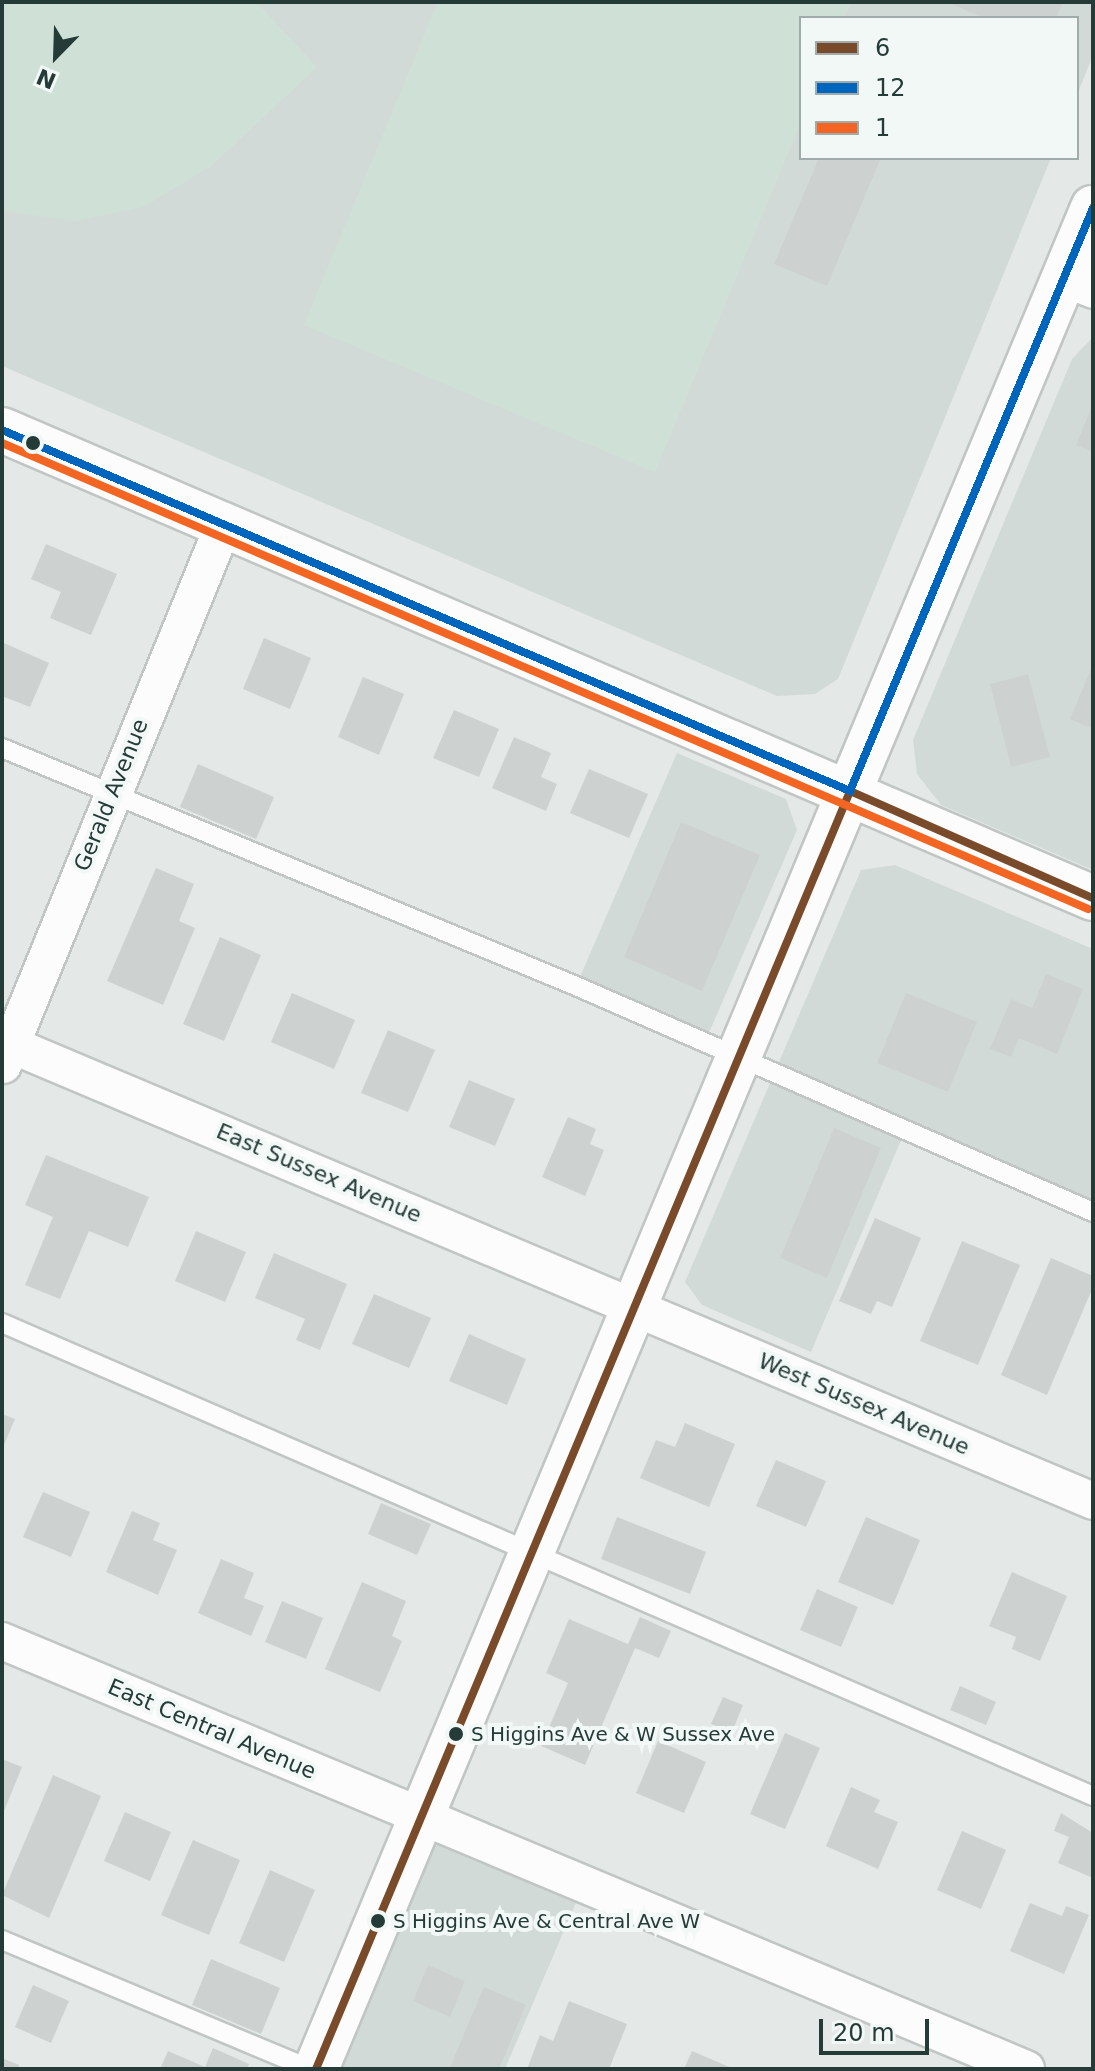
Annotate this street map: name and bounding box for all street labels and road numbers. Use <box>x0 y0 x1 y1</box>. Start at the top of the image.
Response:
street label: Gerald Avenue <box>68 715 154 875</box>
street label: East Sussex Avenue <box>212 1118 426 1228</box>
street label: West Sussex Avenue <box>754 1348 974 1460</box>
street label: East Central Avenue <box>104 1673 320 1785</box>

